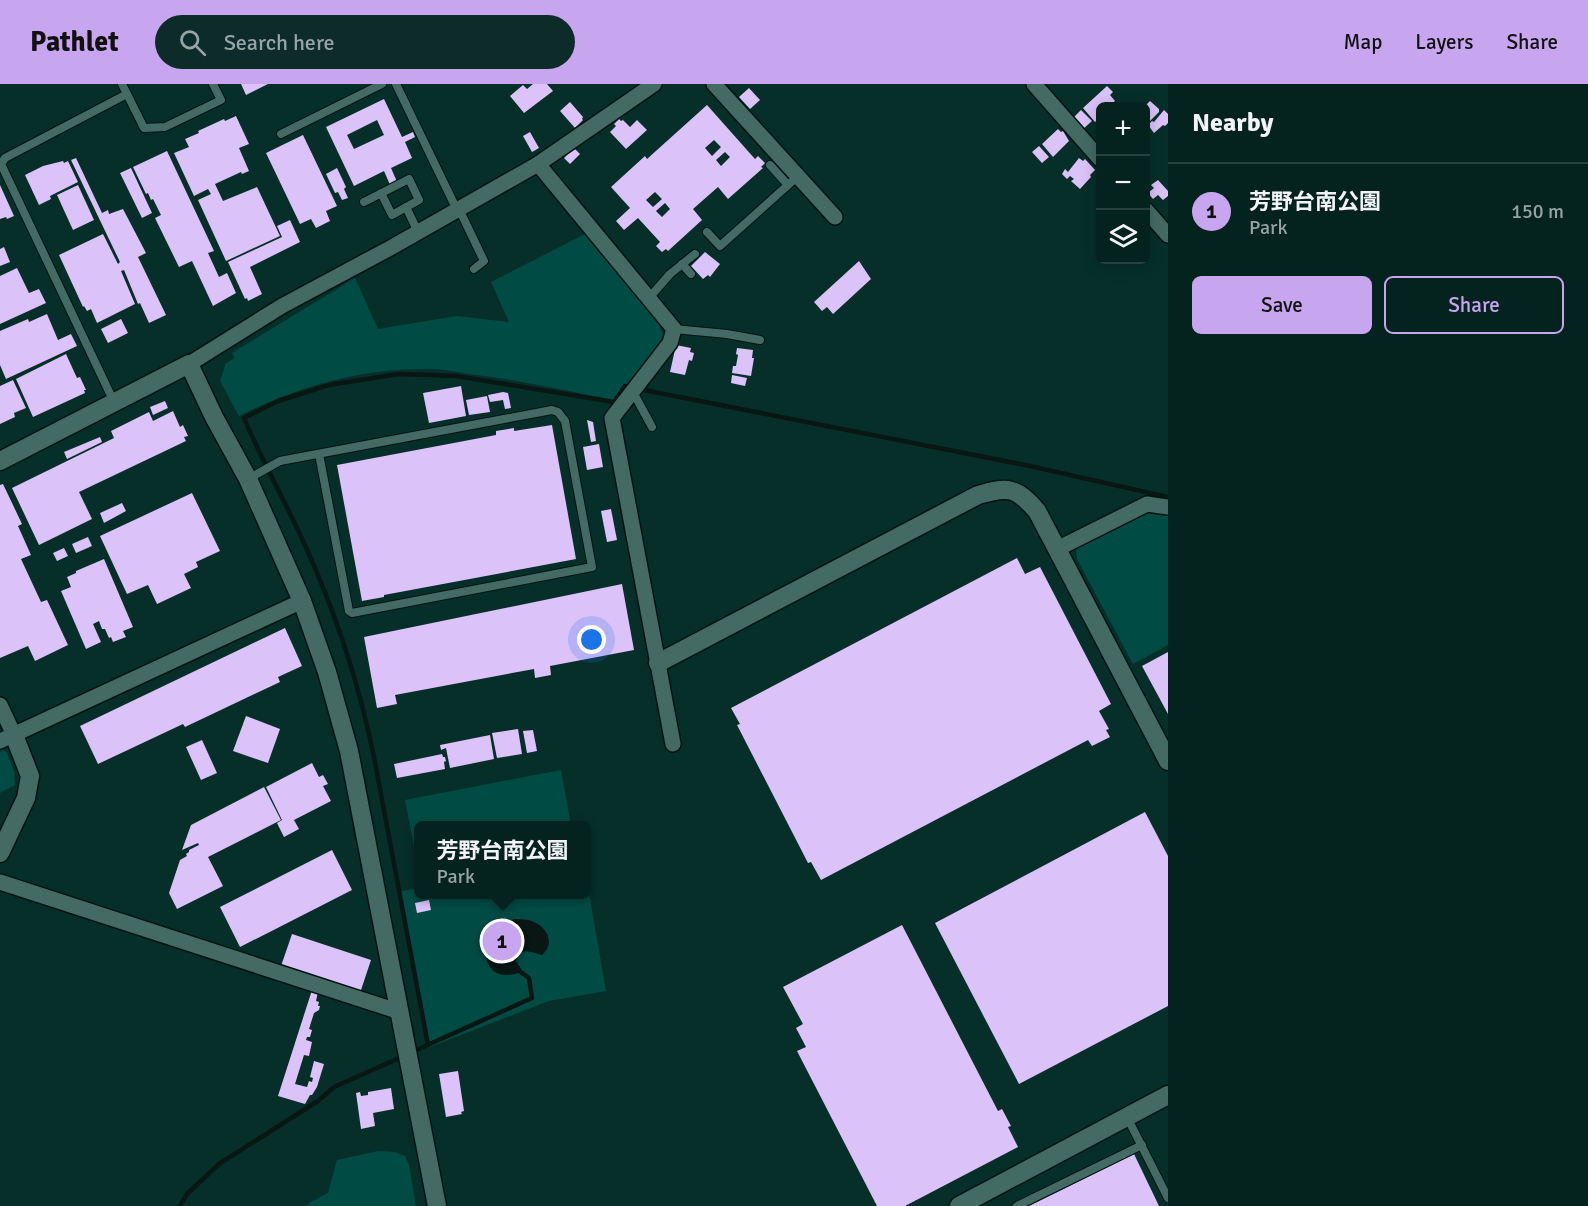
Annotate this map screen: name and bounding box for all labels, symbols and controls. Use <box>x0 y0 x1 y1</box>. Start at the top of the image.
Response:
search box <box>155 15 575 69</box>
text: Pathlet <box>30 25 119 59</box>
icon: search <box>176 26 209 59</box>
text: Search here <box>224 29 335 56</box>
text: Map <box>1344 29 1382 55</box>
text: Layers <box>1415 29 1473 55</box>
text: Share <box>1506 29 1558 55</box>
map controls <box>1096 102 1150 264</box>
button: + <box>1096 102 1150 156</box>
text: Nearby <box>1192 107 1273 139</box>
button: − <box>1096 156 1150 210</box>
text: 芳野台南公園 <box>1249 188 1381 215</box>
text: 1 <box>1206 199 1217 224</box>
text: 150 m <box>1511 199 1564 224</box>
button: layers <box>1096 210 1150 264</box>
text: Park <box>1249 215 1287 240</box>
button: Save <box>1192 276 1372 334</box>
button: Share <box>1384 276 1564 334</box>
your location <box>577 625 606 654</box>
popup <box>414 821 591 899</box>
text: 芳野台南公園 <box>436 837 569 864</box>
text: Park <box>436 864 475 889</box>
pin: 1 <box>482 918 522 964</box>

